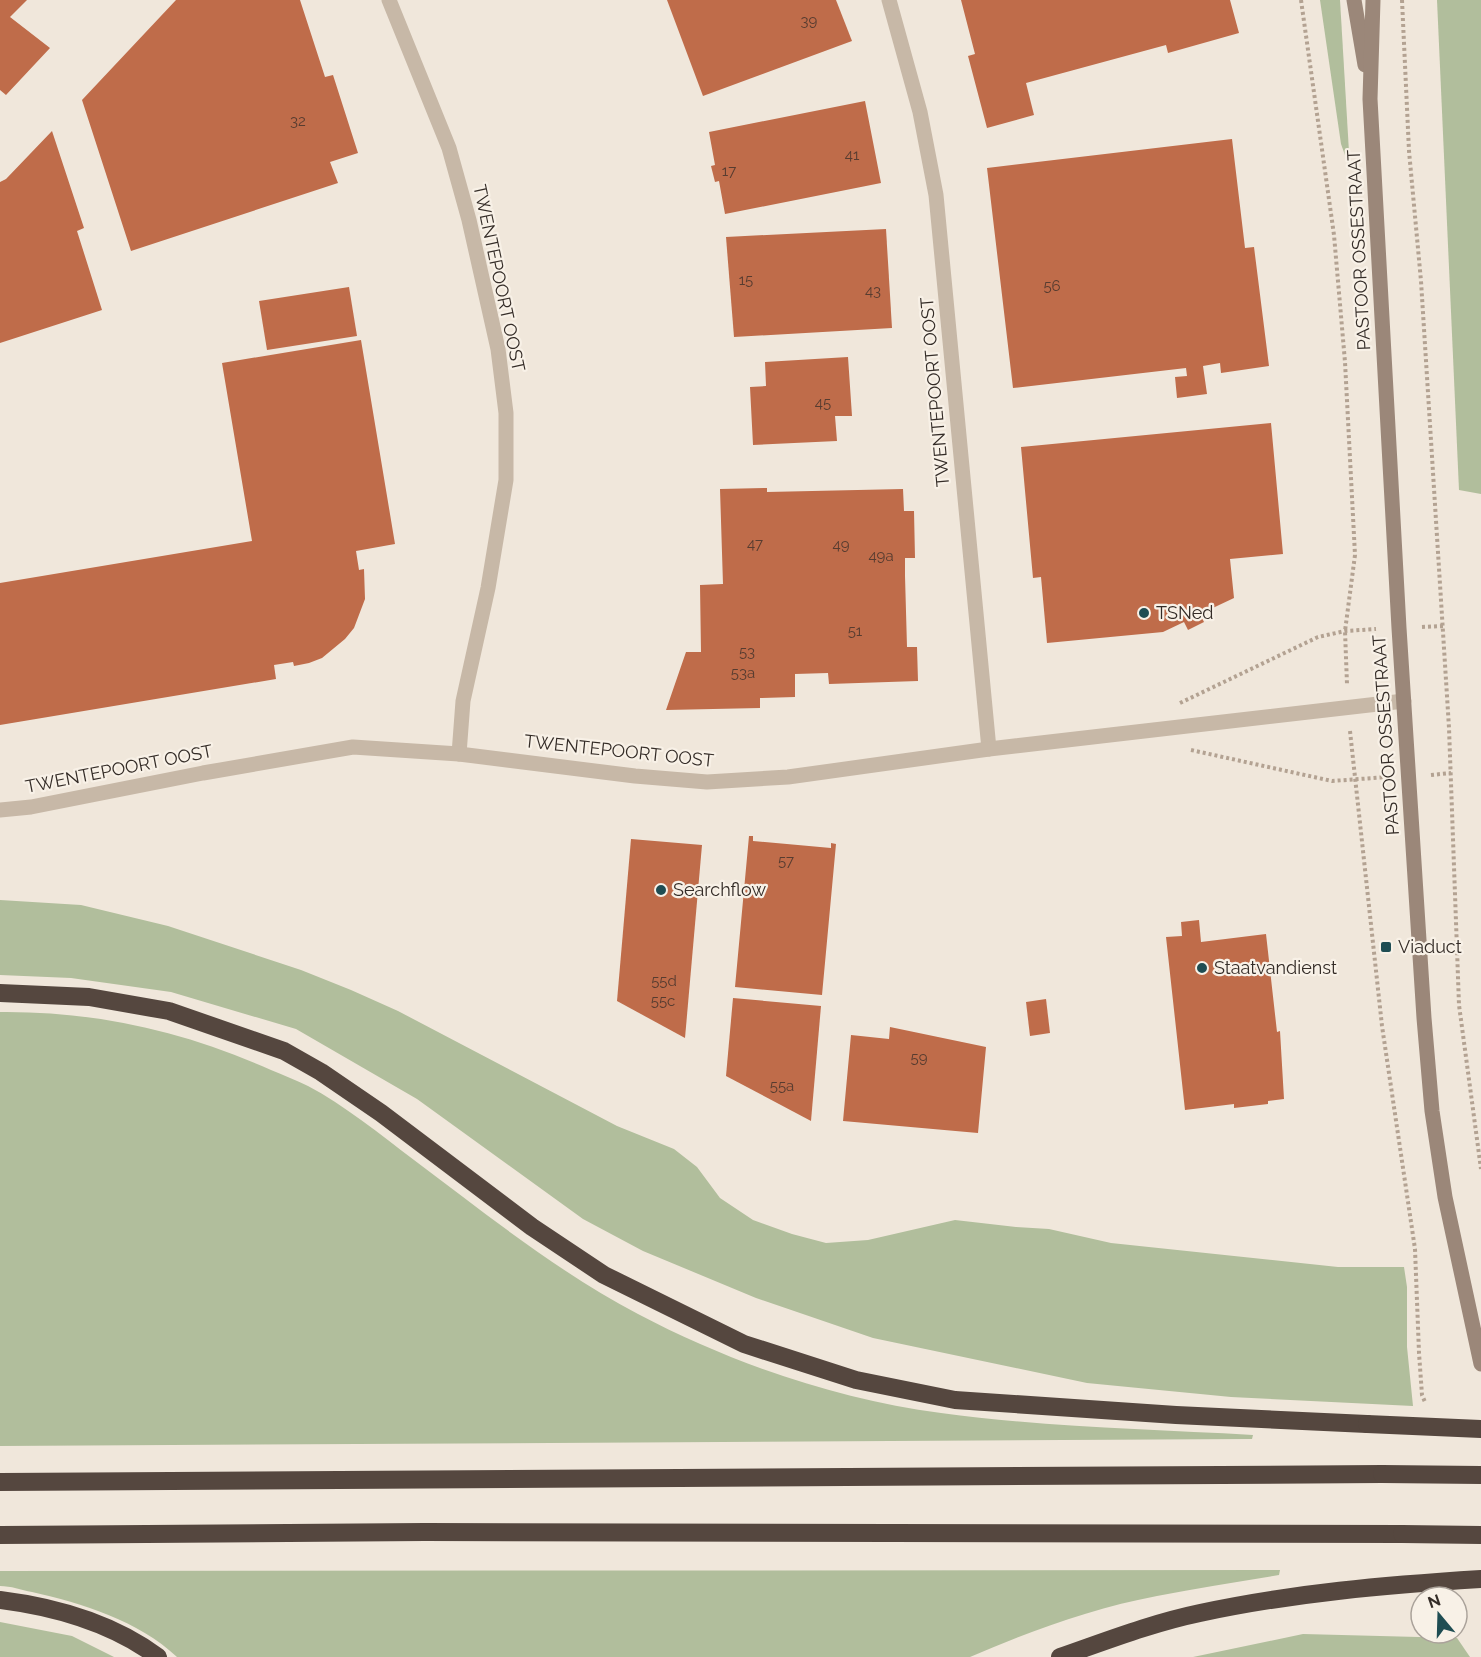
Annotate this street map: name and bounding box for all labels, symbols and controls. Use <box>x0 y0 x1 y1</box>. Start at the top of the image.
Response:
house number: 39 <box>801 12 818 30</box>
house number: 32 <box>290 112 306 130</box>
house number: 41 <box>845 146 860 164</box>
street label: PASTOOR OSSESTRAAT <box>1343 149 1374 351</box>
house number: 17 <box>722 162 736 180</box>
street label: TWENTEPOORT OOST <box>469 183 530 373</box>
house number: 15 <box>739 271 753 289</box>
house number: 56 <box>1043 277 1061 295</box>
house number: 43 <box>865 282 881 300</box>
street label: TWENTEPOORT OOST <box>916 296 953 488</box>
house number: 45 <box>815 394 831 412</box>
house number: 47 <box>747 535 763 553</box>
house number: 49 <box>833 536 850 554</box>
house number: 49a <box>868 547 894 565</box>
place label: TSNed <box>1156 602 1213 623</box>
marker: TSNed <box>1137 606 1151 620</box>
house number: 51 <box>848 622 863 640</box>
street label: PASTOOR OSSESTRAAT <box>1368 634 1403 836</box>
house number: 53 <box>739 643 755 661</box>
house number: 53a <box>731 664 755 682</box>
street label: TWENTEPOORT OOST <box>523 730 715 771</box>
street label: TWENTEPOORT OOST <box>23 740 214 797</box>
house number: 57 <box>778 852 794 870</box>
place label: Searchflow <box>673 879 766 900</box>
marker: Searchflow <box>654 883 668 897</box>
place label: Viaduct <box>1398 936 1462 957</box>
marker: Viaduct <box>1379 940 1393 954</box>
place label: Staatvandienst <box>1214 957 1337 978</box>
marker: Staatvandienst <box>1195 961 1209 975</box>
house number: 55d <box>651 972 677 990</box>
house number: 55c <box>651 992 675 1010</box>
house number: 59 <box>911 1049 928 1067</box>
house number: 55a <box>770 1077 794 1095</box>
north arrow <box>1409 1585 1469 1645</box>
text: N <box>1425 1590 1443 1612</box>

